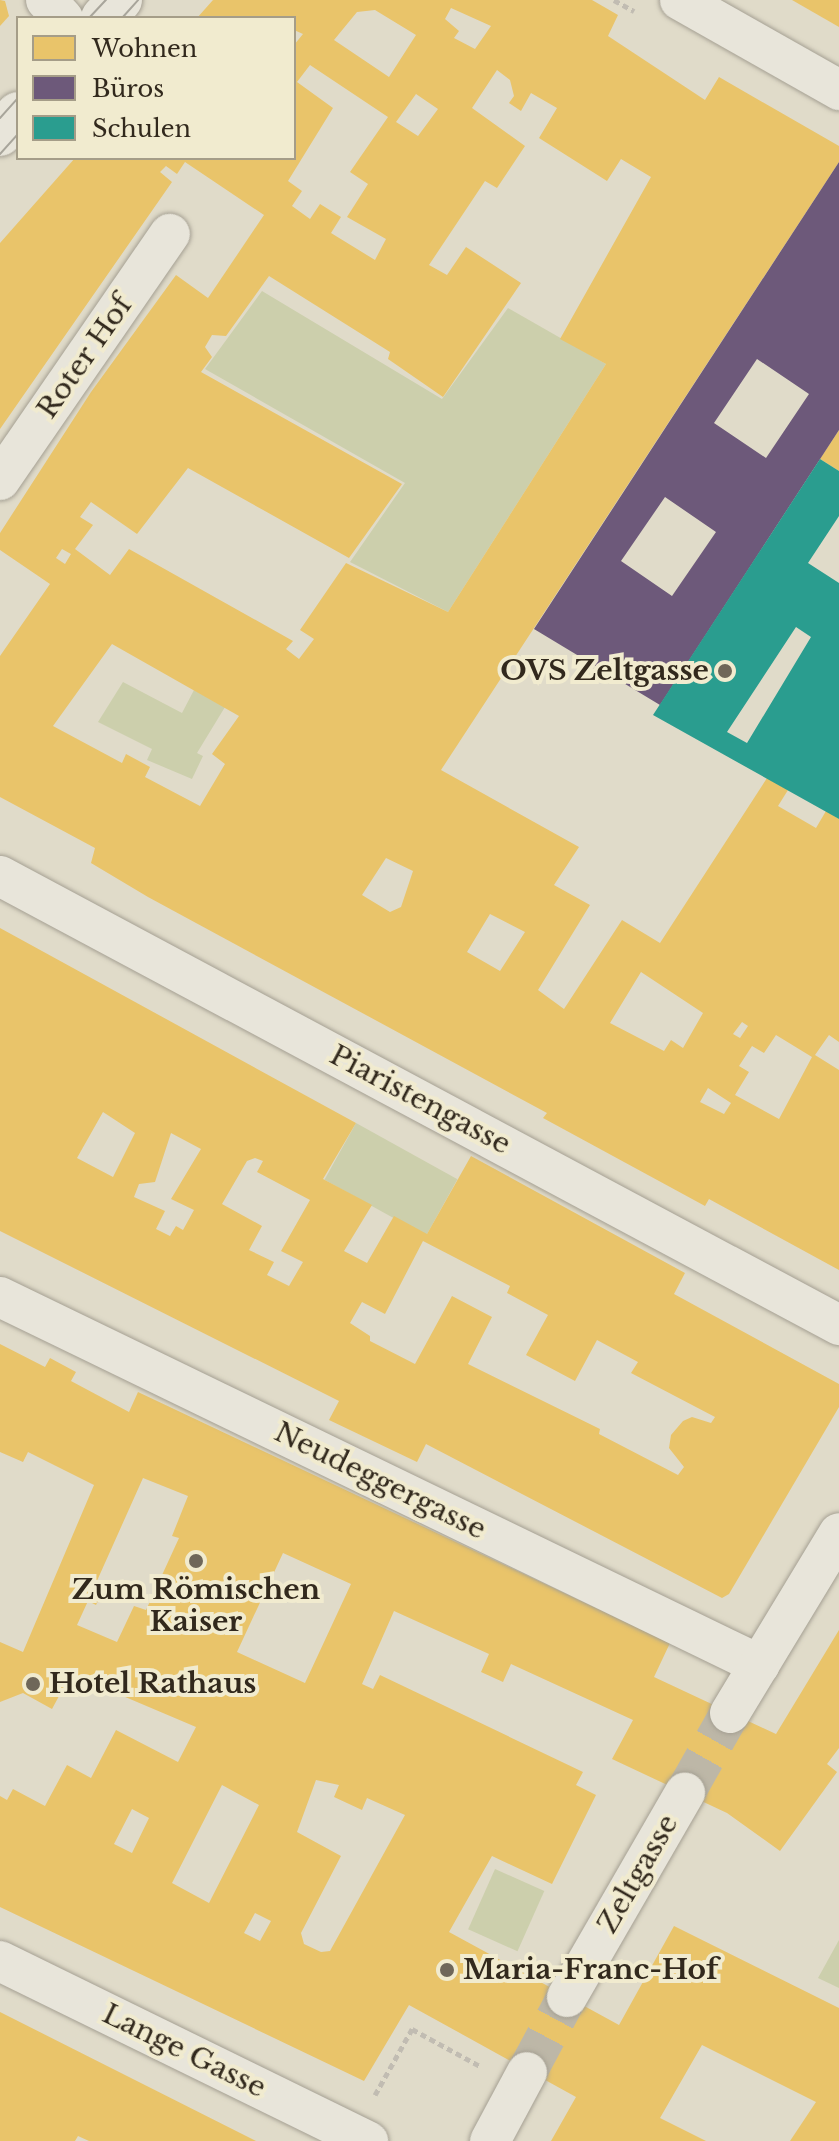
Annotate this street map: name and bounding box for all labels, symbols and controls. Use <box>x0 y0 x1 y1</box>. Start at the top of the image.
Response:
legend <box>16 16 296 160</box>
text: Wohnen <box>92 34 197 63</box>
text: Büros <box>92 74 164 103</box>
text: Schulen <box>92 114 191 143</box>
street label: Roter Hof <box>30 289 140 425</box>
place label: OVS Zeltgasse <box>500 654 709 688</box>
marker: OVS Zeltgasse <box>716 662 734 680</box>
street label: Piaristengasse <box>324 1038 516 1162</box>
street label: Neudeggergasse <box>269 1415 491 1547</box>
marker: Zum Römischen Kaiser <box>187 1552 205 1570</box>
place label: Zum Römischen Kaiser <box>72 1573 320 1639</box>
place label: Hotel Rathaus <box>49 1667 256 1701</box>
marker: Hotel Rathaus <box>24 1675 42 1693</box>
street label: Zeltgasse <box>591 1809 685 1939</box>
place label: Maria-Franc-Hof <box>463 1953 718 1987</box>
marker: Maria-Franc-Hof <box>438 1961 456 1979</box>
street label: Lange Gasse <box>97 1997 271 2105</box>

